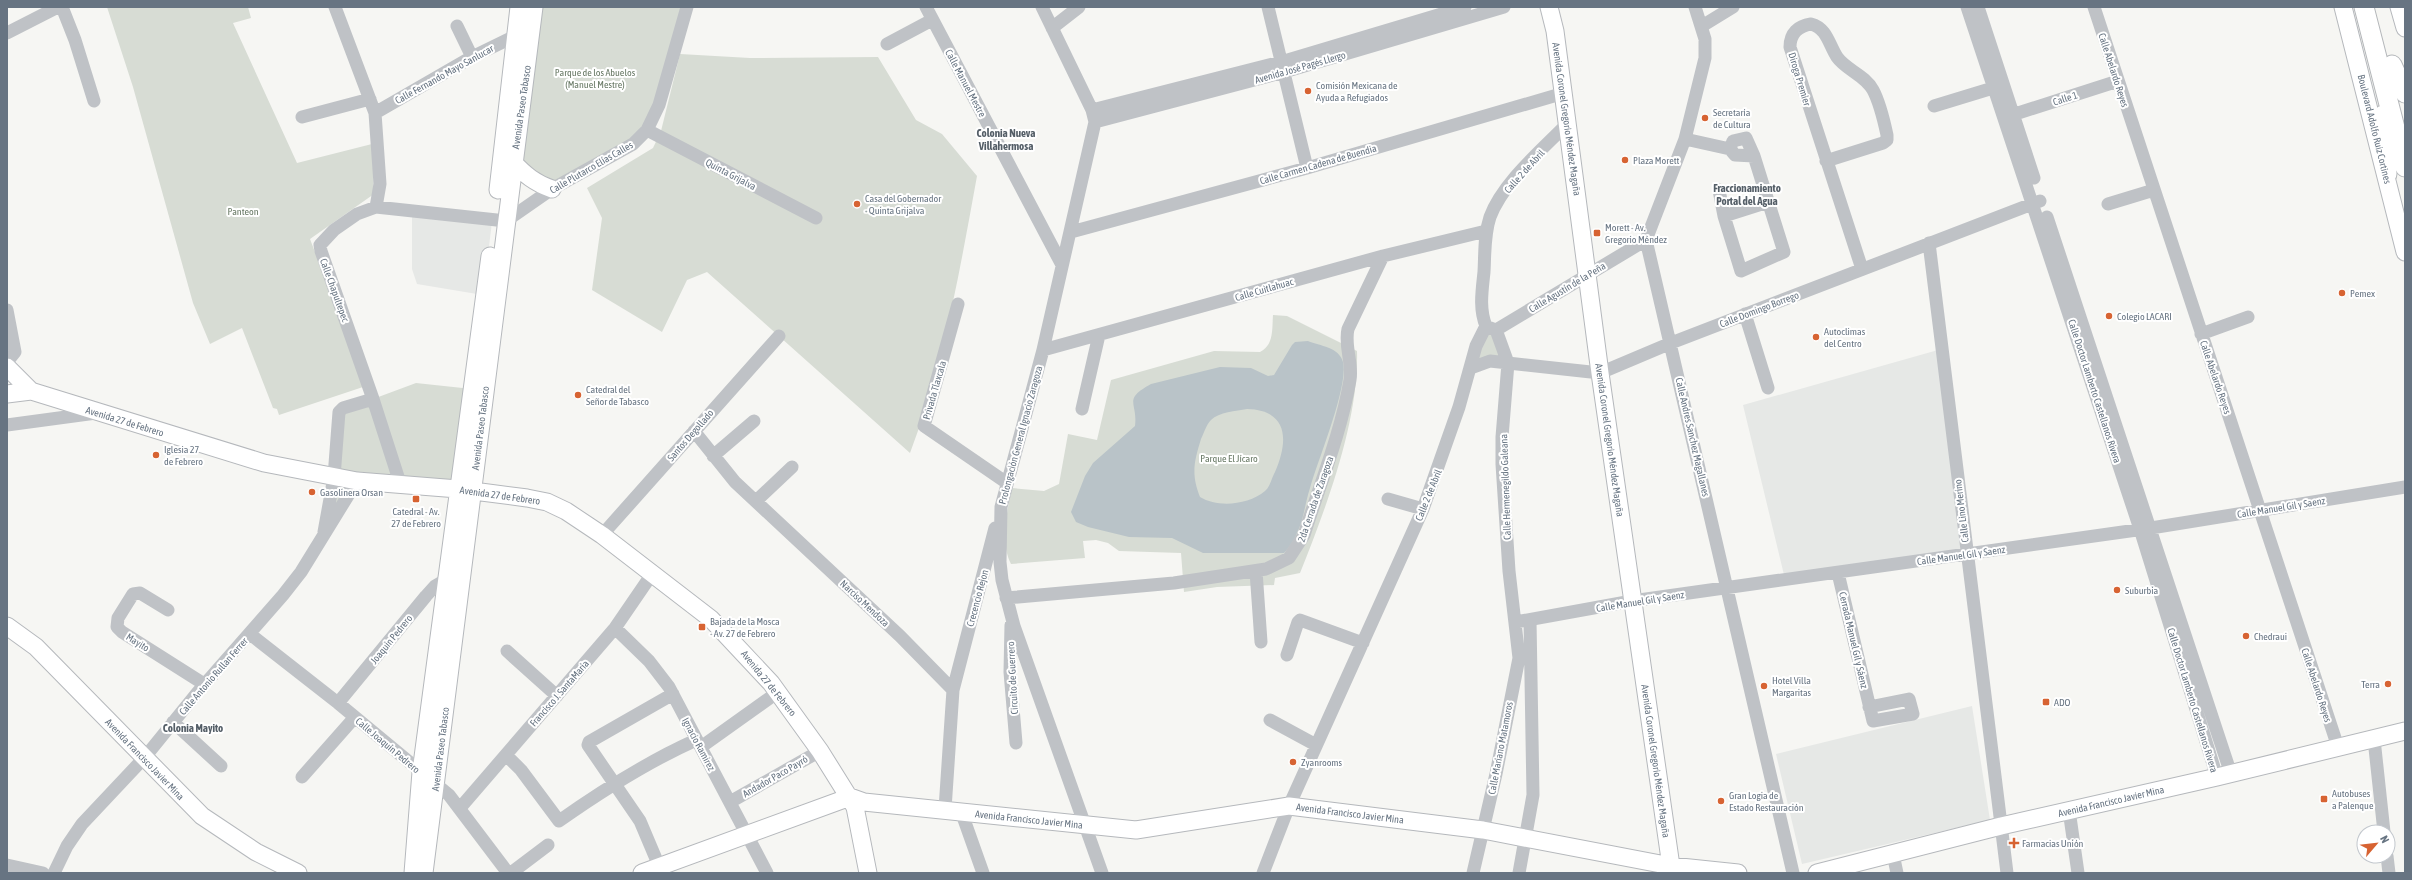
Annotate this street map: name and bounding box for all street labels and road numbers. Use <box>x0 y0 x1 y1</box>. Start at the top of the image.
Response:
street label: Calle Abelardo Reyes <box>2096 32 2131 109</box>
street label: Calle Fernando Mayo Sanlucar <box>393 42 496 106</box>
street label: Avenida Coronel Gregorio Méndez Magaña <box>1550 42 1583 197</box>
street label: Calle Manuel Mestre <box>943 48 988 119</box>
street label: Avenida José Pagés Llergo <box>1253 49 1347 86</box>
street label: Diroga Premier <box>1786 51 1813 108</box>
street label: Avenida Paseo Tabasco <box>510 64 533 150</box>
street label: Boulevard Adolfo Ruiz Cortines <box>2356 73 2394 185</box>
street label: Calle 1 <box>2052 89 2079 108</box>
street label: Calle Plutarco Elías Calles <box>548 139 635 196</box>
street label: Calle Carmen Cadena de Buendia <box>1259 142 1378 186</box>
street label: Calle 2 de Abril <box>1502 147 1547 195</box>
street label: Quinta Grijalva <box>704 157 758 192</box>
street label: Calle Chapultepec <box>318 257 351 324</box>
street label: Calle Agustín de la Peña <box>1527 260 1608 315</box>
street label: Calle Cuitlahuac <box>1234 276 1295 303</box>
street label: Calle Domingo Borrego <box>1718 289 1801 330</box>
street label: Calle Doctor Lamberto Castellanos Rivera <box>2066 318 2123 465</box>
street label: Calle Abelardo Reyes <box>2198 339 2233 416</box>
street label: Privada Tlaxcala <box>921 359 948 421</box>
street label: Avenida Coronel Gregorio Méndez Magaña <box>1593 363 1626 518</box>
street label: Prolongación General Ignacio Zaragoza <box>997 364 1044 506</box>
street label: Calle Andres Sanchez Magallanes <box>1673 376 1712 498</box>
street label: Avenida Paseo Tabasco <box>470 385 491 471</box>
street label: Avenida 27 de Febrero <box>84 404 165 439</box>
street label: Santos Degollado <box>665 407 716 463</box>
street label: Calle Hermenegildo Galeana <box>1498 434 1513 540</box>
street label: 2da Cerrada de Zaragoza <box>1296 455 1335 543</box>
street label: Calle 2 de Abril <box>1413 468 1444 523</box>
street label: Calle Lino Merino <box>1952 479 1971 543</box>
street label: Avenida 27 de Febrero <box>459 484 541 507</box>
street label: Calle Manuel Gil y Saenz <box>2236 495 2326 520</box>
street label: Calle Manuel Gil y Saenz <box>1916 544 2006 567</box>
street label: Crecencio Rejon <box>965 568 990 628</box>
street label: Narciso Mendoza <box>838 578 892 629</box>
street label: Calle Manuel Gil y Saenz <box>1595 589 1685 614</box>
street label: Cerrada Manuel Gil y Sáenz <box>1837 591 1870 690</box>
street label: Joaquín Pedrero <box>368 612 415 666</box>
street label: Calle Doctor Lamberto Castellanos Rivera <box>2165 627 2220 774</box>
street label: Mayito <box>124 631 152 654</box>
street label: Calle Antonio Rullan Ferrer <box>177 635 251 717</box>
street label: Circuito de Guerrero <box>1005 641 1020 715</box>
street label: Calle Abelardo Reyes <box>2299 647 2334 724</box>
street label: Avenida 27 de Febrero <box>739 648 799 718</box>
street label: Francisco J. SantaMaría <box>528 658 591 729</box>
street label: Avenida Coronel Gregorio Méndez Magaña <box>1639 684 1672 839</box>
street label: Calle Mariano Matamoros <box>1486 700 1515 795</box>
street label: Avenida Paseo Tabasco <box>430 706 451 792</box>
street label: Calle Joaquín Pedrero <box>353 715 422 776</box>
street label: Ignacio Ramirez <box>680 716 717 773</box>
street label: Avenida Francisco Javier Mina <box>103 717 186 802</box>
street label: Andador Paco Payró <box>741 753 810 799</box>
street label: Avenida Francisco Javier Mina <box>2057 784 2165 819</box>
street label: Avenida Francisco Javier Mina <box>1295 801 1405 826</box>
street label: Avenida Francisco Javier Mina <box>974 808 1084 831</box>

